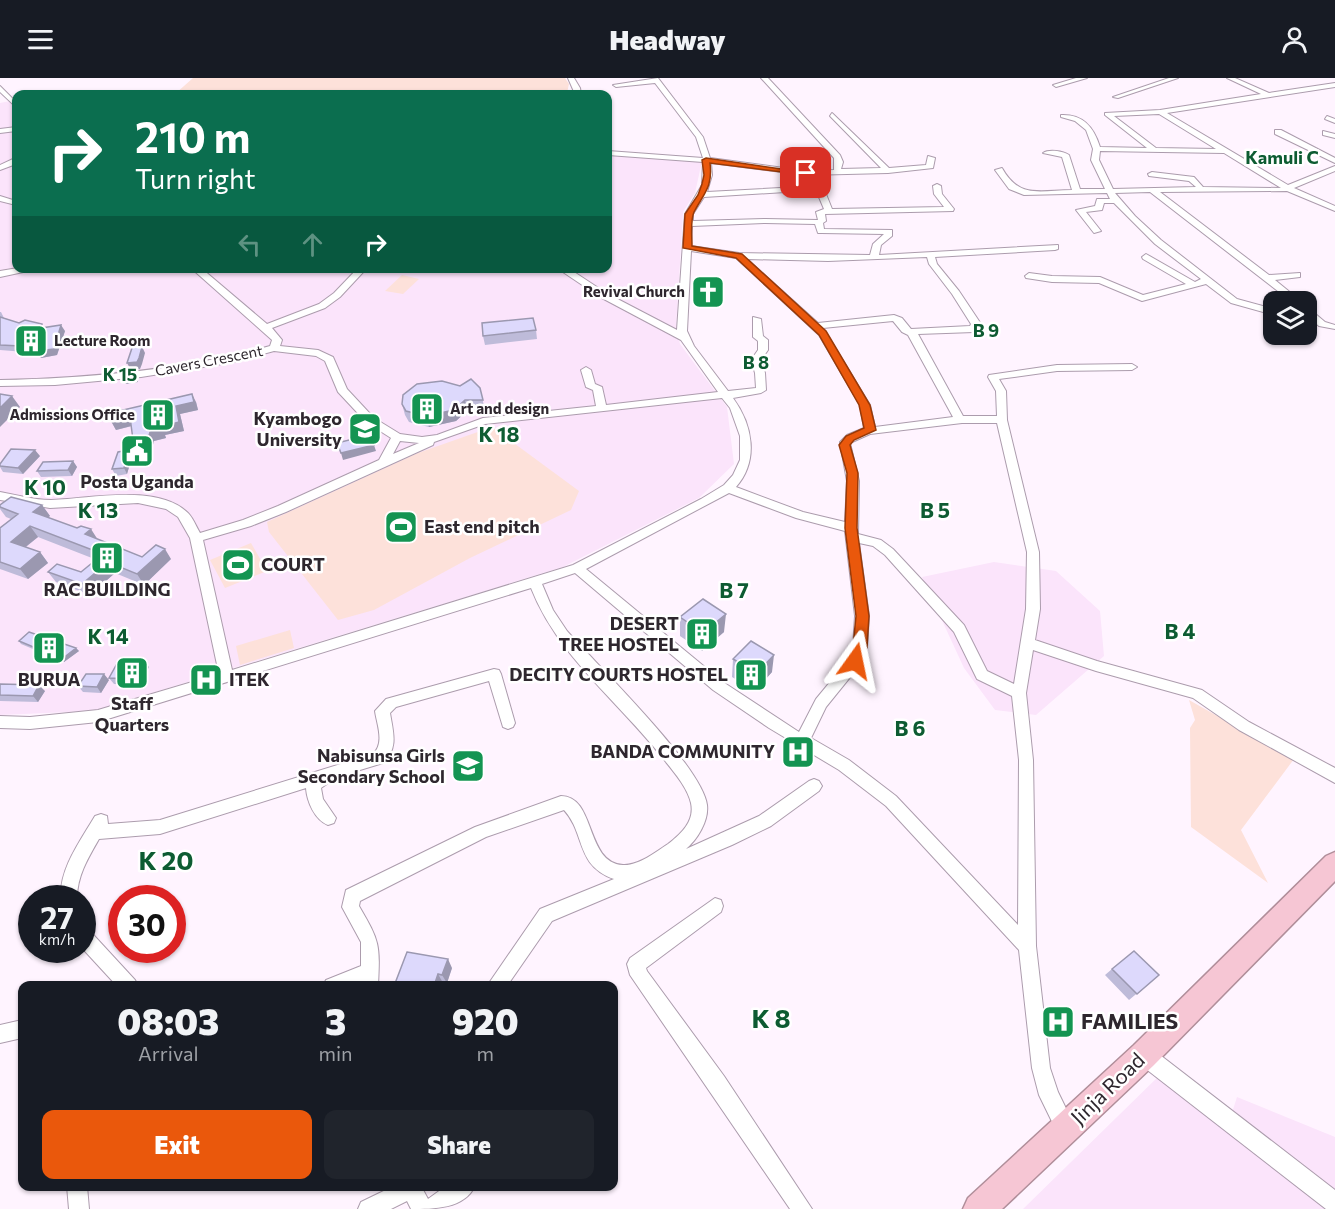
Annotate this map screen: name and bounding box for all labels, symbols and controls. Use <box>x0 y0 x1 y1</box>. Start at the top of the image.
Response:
icon: menu <box>24 23 57 56</box>
text: Headway <box>609 23 726 56</box>
icon: person <box>1278 23 1311 56</box>
text: 210 m <box>135 110 250 162</box>
icon: right <box>36 114 114 192</box>
district label: Kamuli C <box>1245 146 1319 168</box>
pin <box>780 147 831 198</box>
icon: arrive <box>789 156 822 189</box>
text: Turn right <box>135 162 255 195</box>
icon: left <box>233 228 266 261</box>
icon: ahead <box>296 228 329 261</box>
icon: right <box>359 228 392 261</box>
church icon: Revival Church <box>690 274 726 310</box>
place label: Revival Church <box>583 282 685 300</box>
map controls <box>1263 291 1317 345</box>
button: layers <box>1263 291 1317 345</box>
district label: B 9 <box>973 319 999 341</box>
building icon: Lecture Room <box>13 323 49 359</box>
place label: Lecture Room <box>54 331 150 349</box>
street label: Cavers Crescent <box>153 341 264 379</box>
district label: B 8 <box>743 351 769 373</box>
district label: K 15 <box>103 363 137 385</box>
building icon: Art and design <box>409 391 445 427</box>
building icon: Admissions Office <box>140 397 176 433</box>
place label: Art and design <box>450 399 549 417</box>
place label: Admissions Office <box>10 405 135 423</box>
place label: Kyambogo University <box>254 407 342 450</box>
school or university icon: Kyambogo University <box>347 411 383 447</box>
district label: K 18 <box>478 421 520 446</box>
public building icon: Posta Uganda <box>119 433 155 469</box>
place label: Posta Uganda <box>80 470 194 492</box>
district label: K 10 <box>24 474 66 499</box>
district label: K 13 <box>78 497 118 522</box>
district label: B 5 <box>920 497 950 522</box>
sports icon: East end pitch <box>383 509 419 545</box>
place label: East end pitch <box>424 515 540 537</box>
building icon: RAC BUILDING <box>89 540 125 576</box>
sports icon: COURT <box>220 547 256 583</box>
place label: COURT <box>261 553 325 575</box>
district label: B 7 <box>719 577 749 602</box>
place label: RAC BUILDING <box>43 578 171 600</box>
place label: DESERT TREE HOSTEL <box>559 612 679 655</box>
building icon: DESERT TREE HOSTEL <box>684 616 720 652</box>
district label: B 4 <box>1165 618 1196 643</box>
district label: K 14 <box>87 623 129 648</box>
position arrow <box>823 629 887 693</box>
building icon: BURUA <box>31 630 67 666</box>
building icon: Staff Quarters <box>114 655 150 691</box>
building icon: DECITY COURTS HOSTEL <box>733 657 769 693</box>
hospital icon: ITEK <box>188 662 224 698</box>
place label: DECITY COURTS HOSTEL <box>509 663 728 685</box>
place label: BURUA <box>18 668 80 690</box>
place label: ITEK <box>229 668 270 690</box>
place label: Staff Quarters <box>95 692 169 735</box>
district label: B 6 <box>895 715 925 740</box>
hospital icon: BANDA COMMUNITY <box>780 734 816 770</box>
place label: BANDA COMMUNITY <box>590 740 775 762</box>
place label: Nabisunsa Girls Secondary School <box>298 744 445 787</box>
school or university icon: Nabisunsa Girls Secondary School <box>450 748 486 784</box>
district label: K 20 <box>138 844 194 875</box>
speed limit sign: 30 <box>108 885 186 963</box>
text: 27 <box>40 898 74 935</box>
text: km/h <box>39 930 75 948</box>
text: 08:03 <box>117 998 219 1042</box>
text: 3 <box>325 998 346 1042</box>
text: 920 <box>452 998 519 1042</box>
district label: K 8 <box>751 1002 791 1033</box>
hospital icon: FAMILIES <box>1040 1004 1076 1040</box>
place label: FAMILIES <box>1081 1008 1178 1033</box>
text: Arrival <box>138 1041 199 1065</box>
text: min <box>318 1041 353 1065</box>
text: m <box>477 1041 494 1065</box>
street label: Jinja Road <box>1065 1047 1149 1129</box>
button: Exit <box>42 1110 312 1179</box>
button: Share <box>324 1110 594 1179</box>

